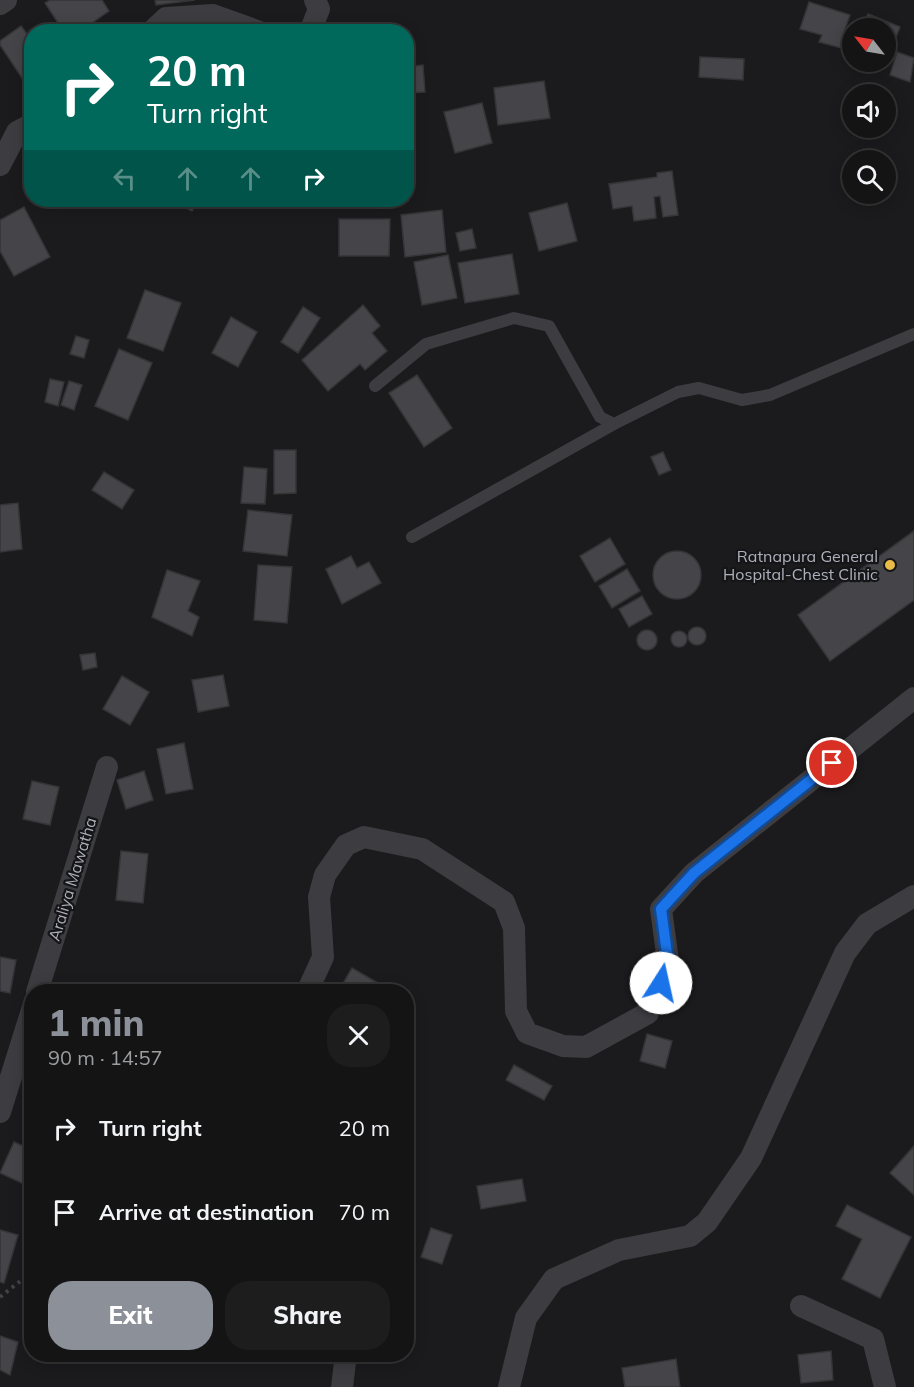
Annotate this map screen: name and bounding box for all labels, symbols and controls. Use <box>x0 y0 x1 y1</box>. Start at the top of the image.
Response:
north arrow <box>842 18 896 72</box>
map controls <box>842 18 896 204</box>
text: 20 m <box>147 44 247 97</box>
icon: right <box>48 48 126 126</box>
button: sound <box>842 84 896 138</box>
text: Turn right <box>147 96 267 130</box>
button: search <box>842 150 896 204</box>
icon: left <box>108 162 141 195</box>
icon: ahead <box>171 162 204 195</box>
icon: ahead <box>234 162 267 195</box>
icon: right <box>297 162 330 195</box>
place label: Ratnapura General Hospital-Chest Clinic <box>723 546 878 584</box>
marker: Ratnapura General Hospital-Chest Clinic <box>883 558 897 572</box>
pin <box>806 737 857 788</box>
icon: arrive <box>815 746 848 779</box>
street label: Araliya Mawatha <box>44 815 100 943</box>
position arrow <box>629 951 693 1015</box>
text: 1 min <box>48 1000 144 1045</box>
button: close <box>327 1004 390 1067</box>
text: 90 m · 14:57 <box>48 1045 162 1070</box>
icon: right <box>48 1112 81 1145</box>
text: Turn right <box>99 1114 202 1142</box>
text: 20 m <box>339 1114 390 1142</box>
icon: arrive <box>48 1196 81 1229</box>
text: Arrive at destination <box>99 1198 314 1226</box>
text: 70 m <box>339 1198 390 1226</box>
button: Exit <box>48 1281 213 1350</box>
button: Share <box>225 1281 390 1350</box>

